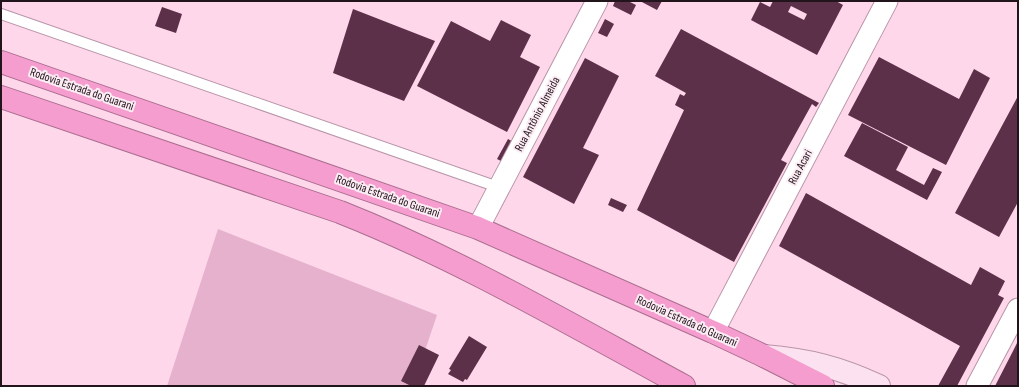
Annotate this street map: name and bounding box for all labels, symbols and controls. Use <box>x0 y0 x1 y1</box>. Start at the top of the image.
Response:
street label: Rodovia Estrada do Guarani <box>28 65 136 114</box>
street label: Rua Antônio Almeida <box>511 74 564 154</box>
street label: Rua Acari <box>785 147 816 187</box>
street label: Rodovia Estrada do Guarani <box>334 172 442 221</box>
street label: Rodovia Estrada do Guarani <box>634 292 740 350</box>

